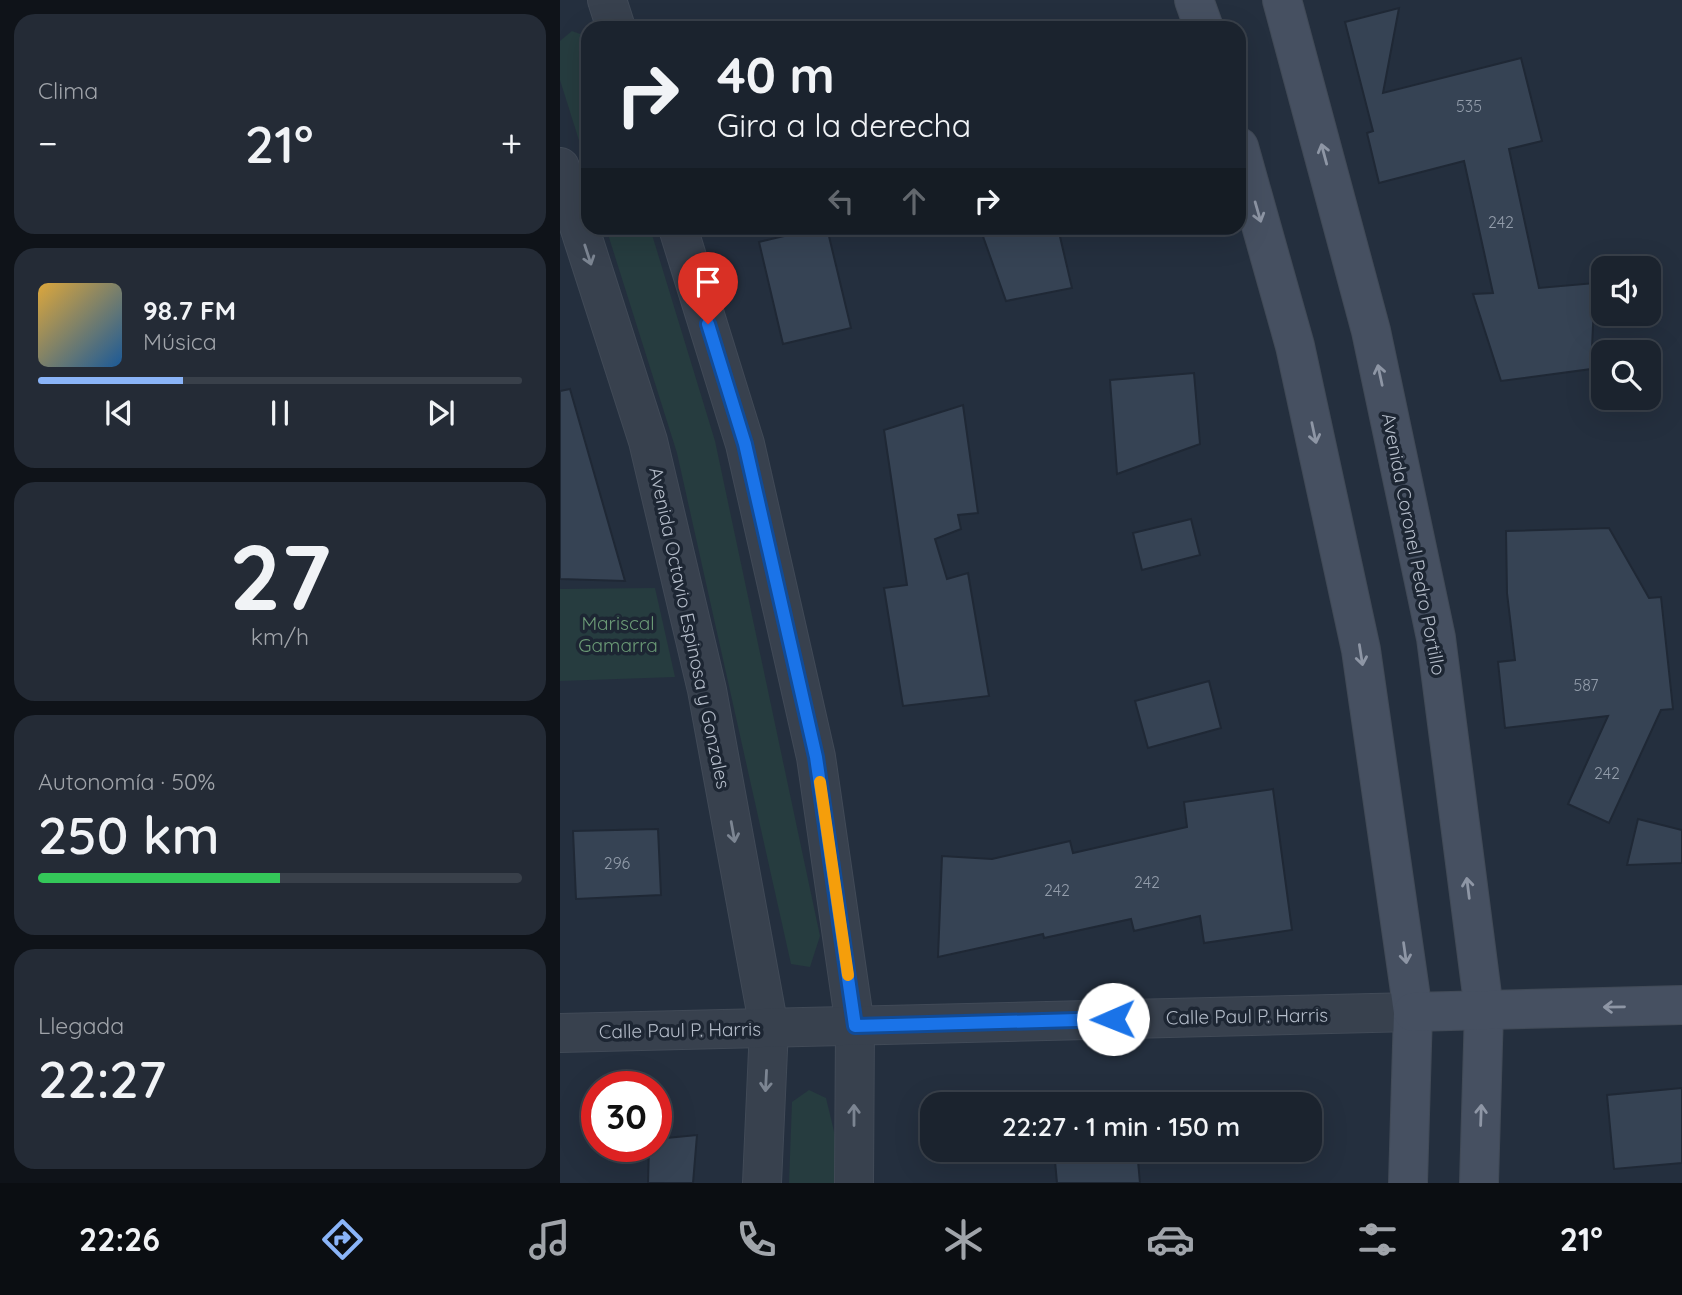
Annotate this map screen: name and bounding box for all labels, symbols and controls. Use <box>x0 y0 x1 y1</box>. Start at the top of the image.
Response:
text: 40 m <box>717 44 835 105</box>
icon: right <box>602 49 693 140</box>
text: Clima <box>38 76 98 105</box>
house number: 535 <box>1456 96 1482 116</box>
text: Gira a la derecha <box>717 105 971 145</box>
text: 21° <box>245 111 313 176</box>
text: − <box>38 119 58 167</box>
text: + <box>501 119 522 167</box>
one-way arrow <box>1317 144 1330 166</box>
icon: left <box>822 182 860 220</box>
icon: ahead <box>895 182 933 220</box>
icon: right <box>968 182 1006 220</box>
one-way arrow <box>1252 201 1265 223</box>
house number: 242 <box>1488 212 1514 232</box>
one-way arrow <box>583 244 596 266</box>
pin <box>678 252 738 324</box>
map controls <box>1591 256 1661 410</box>
button: sound <box>1591 256 1661 326</box>
icon: arrive <box>689 263 727 301</box>
text: 98.7 FM <box>143 294 236 327</box>
text: Música <box>143 327 217 356</box>
button: search <box>1591 340 1661 410</box>
one-way arrow <box>1373 364 1387 387</box>
icon: previous <box>100 394 138 432</box>
icon: pause <box>261 394 299 432</box>
icon: next <box>422 394 460 432</box>
street label: Avenida Coronel Pedro Portillo <box>1377 411 1451 677</box>
one-way arrow <box>1307 421 1321 444</box>
street label: Avenida Octavio Espinosa y Gonzales <box>644 465 736 791</box>
text: 27 <box>229 519 331 633</box>
park label: Mariscal Gamarra <box>578 611 658 657</box>
text: km/h <box>251 622 309 651</box>
one-way arrow <box>1355 643 1368 666</box>
house number: 587 <box>1573 675 1599 695</box>
house number: 242 <box>1594 763 1620 783</box>
text: Autonomía · 50% <box>38 767 215 796</box>
text: 250 km <box>38 802 220 867</box>
one-way arrow <box>727 820 740 843</box>
house number: 296 <box>604 853 631 873</box>
house number: 242 <box>1134 872 1160 892</box>
one-way arrow <box>1462 877 1475 900</box>
house number: 242 <box>1044 880 1070 900</box>
one-way arrow <box>1398 941 1411 964</box>
position arrow <box>1076 982 1150 1056</box>
one-way arrow <box>1603 1000 1626 1013</box>
street label: Calle Paul P. Harris <box>1166 1003 1328 1029</box>
text: Llegada <box>38 1011 124 1040</box>
street label: Calle Paul P. Harris <box>599 1017 761 1043</box>
text: 22:27 <box>38 1046 166 1111</box>
one-way arrow <box>760 1069 773 1092</box>
speed limit sign: 30 <box>581 1071 672 1162</box>
one-way arrow <box>847 1104 861 1127</box>
one-way arrow <box>1474 1104 1488 1127</box>
text: 22:27 · 1 min · 150 m <box>1002 1110 1240 1143</box>
icon: directions <box>318 1215 367 1264</box>
icon: music <box>525 1215 574 1264</box>
icon: phone <box>732 1215 781 1264</box>
icon: climate <box>939 1215 988 1264</box>
icon: car <box>1146 1215 1195 1264</box>
icon: filters <box>1353 1215 1402 1264</box>
text: 22:26 <box>79 1219 160 1259</box>
text: 21° <box>1560 1219 1603 1259</box>

